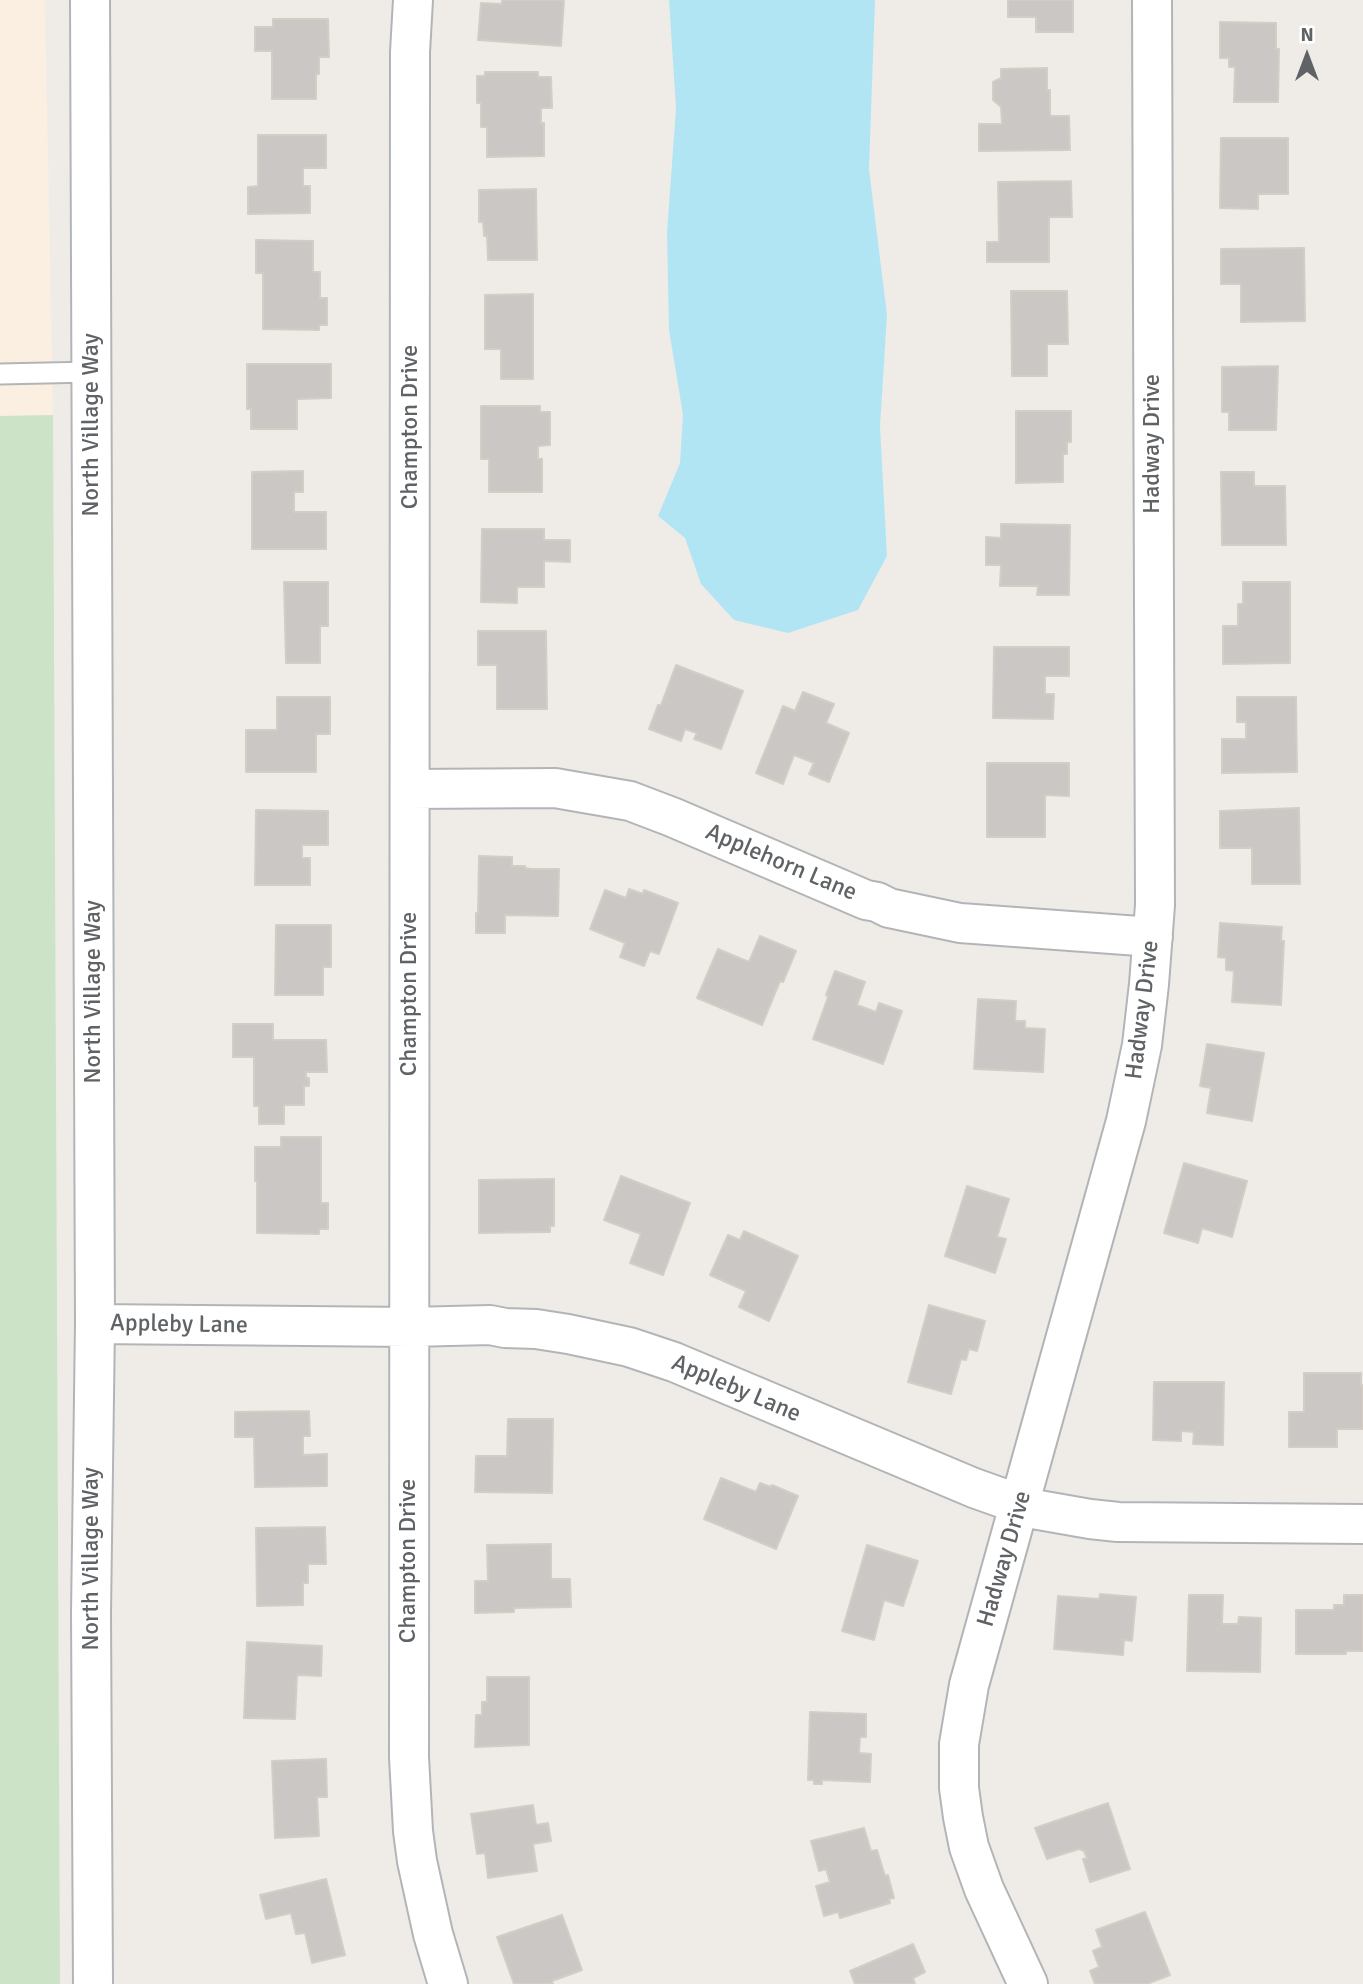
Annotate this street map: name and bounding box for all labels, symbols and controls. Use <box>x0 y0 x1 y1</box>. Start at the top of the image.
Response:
north arrow <box>1272 21 1342 91</box>
text: N <box>1300 23 1314 47</box>
street label: North Village Way <box>78 333 106 517</box>
street label: Champton Drive <box>397 345 425 509</box>
street label: Hadway Drive <box>1139 374 1167 514</box>
street label: Applehorn Lane <box>701 818 861 908</box>
street label: North Village Way <box>80 900 108 1084</box>
street label: Champton Drive <box>396 912 424 1076</box>
street label: Hadway Drive <box>1120 939 1166 1081</box>
street label: Appleby Lane <box>110 1309 248 1341</box>
street label: Appleby Lane <box>667 1349 805 1429</box>
street label: North Village Way <box>78 1467 106 1651</box>
street label: Champton Drive <box>395 1479 423 1643</box>
street label: Hadway Drive <box>972 1488 1038 1630</box>

